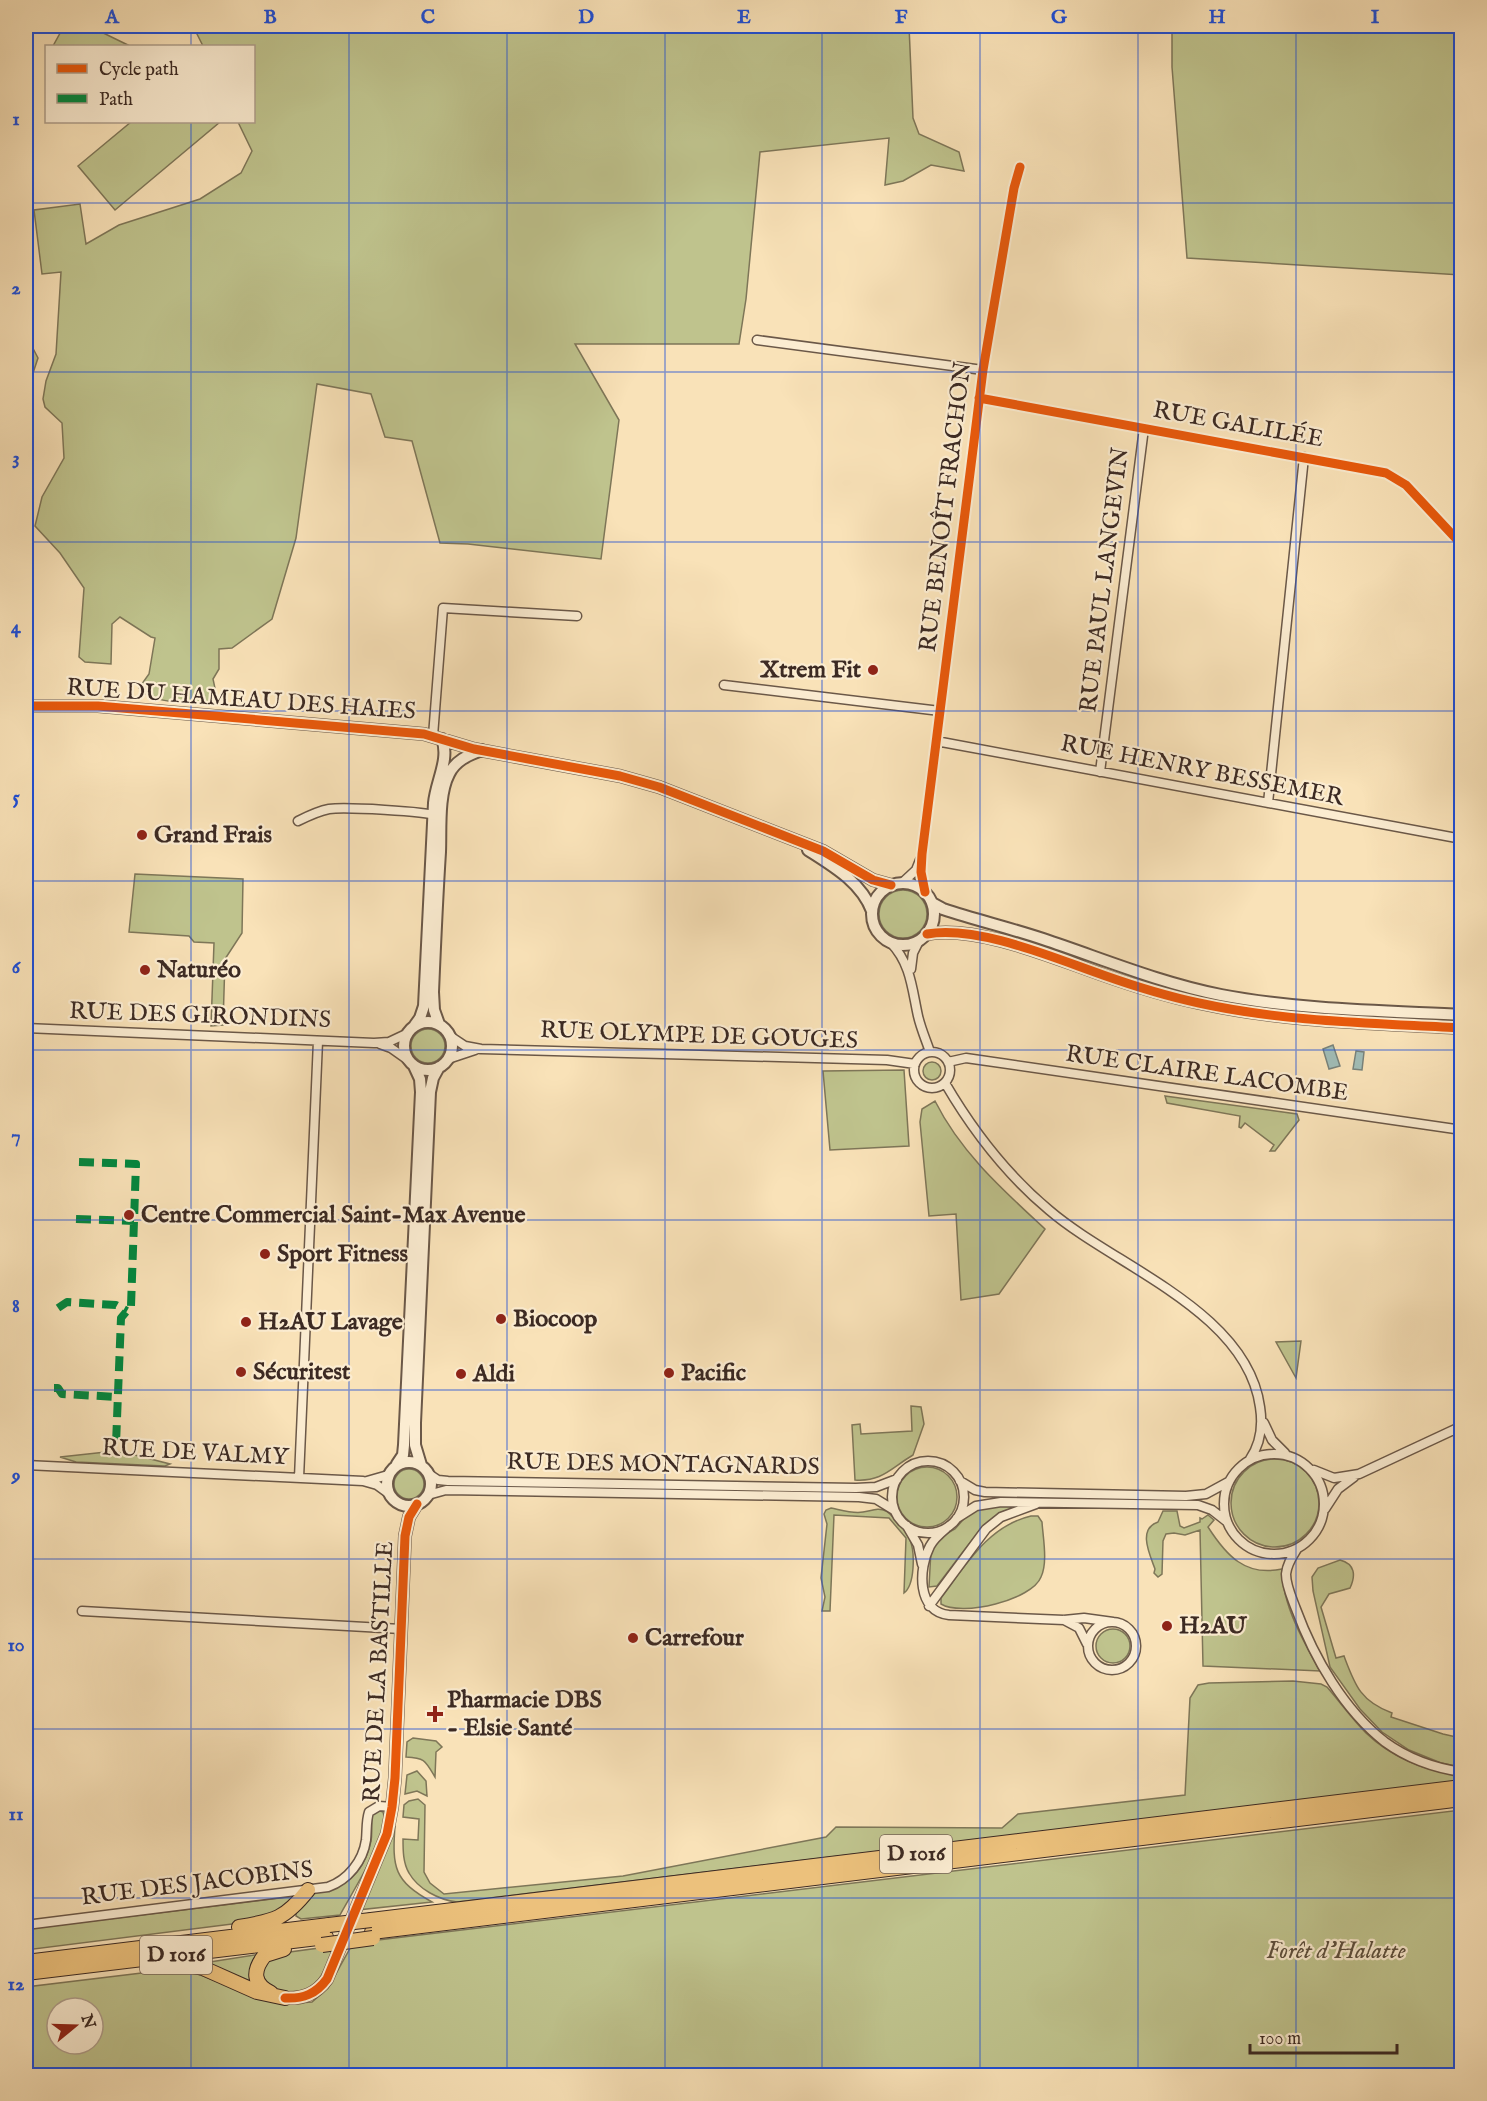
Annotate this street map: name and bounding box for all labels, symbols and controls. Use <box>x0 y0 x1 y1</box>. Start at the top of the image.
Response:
text: A <box>104 5 120 30</box>
text: B <box>263 5 277 30</box>
text: C <box>421 5 435 30</box>
text: D <box>578 5 594 30</box>
text: E <box>737 5 751 30</box>
text: F <box>895 5 908 30</box>
text: G <box>1051 5 1068 30</box>
text: H <box>1208 5 1226 30</box>
text: I <box>1371 5 1380 30</box>
legend <box>45 45 255 123</box>
text: Cycle path <box>99 59 179 82</box>
text: Path <box>99 89 133 112</box>
text: 1 <box>12 107 20 132</box>
text: 2 <box>11 276 21 301</box>
street label: RUE BENOÎT FRACHON <box>913 360 979 654</box>
street label: RUE GALILÉE <box>1150 395 1326 455</box>
text: 3 <box>12 446 20 471</box>
street label: RUE PAUL LANGEVIN <box>1073 446 1137 714</box>
text: 4 <box>11 615 22 640</box>
place label: Xtrem Fit <box>759 655 862 686</box>
marker: Xtrem Fit <box>866 663 880 677</box>
street label: RUE DU HAMEAU DES HAIES <box>65 672 417 728</box>
street label: RUE HENRY BESSEMER <box>1058 728 1347 814</box>
text: 5 <box>12 785 20 810</box>
place label: Grand Frais <box>154 820 273 851</box>
marker: Grand Frais <box>135 828 149 842</box>
text: 6 <box>12 955 22 980</box>
place label: Naturéo <box>156 955 241 986</box>
marker: Naturéo <box>138 963 152 977</box>
street label: RUE DES GIRONDINS <box>68 996 332 1036</box>
street label: RUE OLYMPE DE GOUGES <box>539 1015 859 1057</box>
street label: RUE CLAIRE LACOMBE <box>1064 1039 1350 1109</box>
text: 7 <box>11 1124 21 1149</box>
place label: Centre Commercial Saint-Max Avenue <box>141 1200 525 1231</box>
marker: Centre Commercial Saint-Max Avenue <box>122 1208 136 1222</box>
place label: Sport Fitness <box>277 1239 409 1270</box>
marker: Sport Fitness <box>258 1247 272 1261</box>
text: 8 <box>12 1294 20 1319</box>
place label: Biocoop <box>513 1304 597 1335</box>
place label: H2AU Lavage <box>258 1307 403 1338</box>
marker: Biocoop <box>494 1312 508 1326</box>
marker: H2AU Lavage <box>239 1315 253 1329</box>
place label: Sécuritest <box>253 1357 351 1388</box>
place label: Pacific <box>681 1358 746 1389</box>
place label: Aldi <box>472 1359 515 1390</box>
marker: Sécuritest <box>234 1365 248 1379</box>
marker: Pacific <box>662 1366 676 1380</box>
marker: Aldi <box>454 1367 468 1381</box>
street label: RUE DE VALMY <box>101 1433 291 1473</box>
street label: RUE DES MONTAGNARDS <box>506 1447 820 1483</box>
text: 9 <box>11 1463 21 1488</box>
street label: RUE DE LA BASTILLE <box>357 1540 401 1804</box>
place label: H2AU <box>1179 1611 1247 1642</box>
marker: H2AU <box>1160 1619 1174 1633</box>
place label: Carrefour <box>645 1623 744 1654</box>
marker: Carrefour <box>626 1631 640 1645</box>
text: 10 <box>7 1633 25 1658</box>
place label: Pharmacie DBS - Elsie Santé <box>447 1685 602 1744</box>
marker: Pharmacie DBS - Elsie Santé <box>428 1707 442 1721</box>
text: 11 <box>9 1802 23 1827</box>
road number: D 1016 <box>880 1835 952 1873</box>
street label: RUE DES JACOBINS <box>79 1854 315 1914</box>
road number: D 1016 <box>140 1936 212 1974</box>
park label: Forêt d'Halatte <box>1266 1936 1406 1967</box>
text: 12 <box>8 1972 25 1997</box>
north arrow <box>45 1996 105 2056</box>
text: N <box>75 2011 99 2032</box>
scale bar <box>1250 2017 1397 2055</box>
text: 100 m <box>1259 2028 1301 2051</box>

